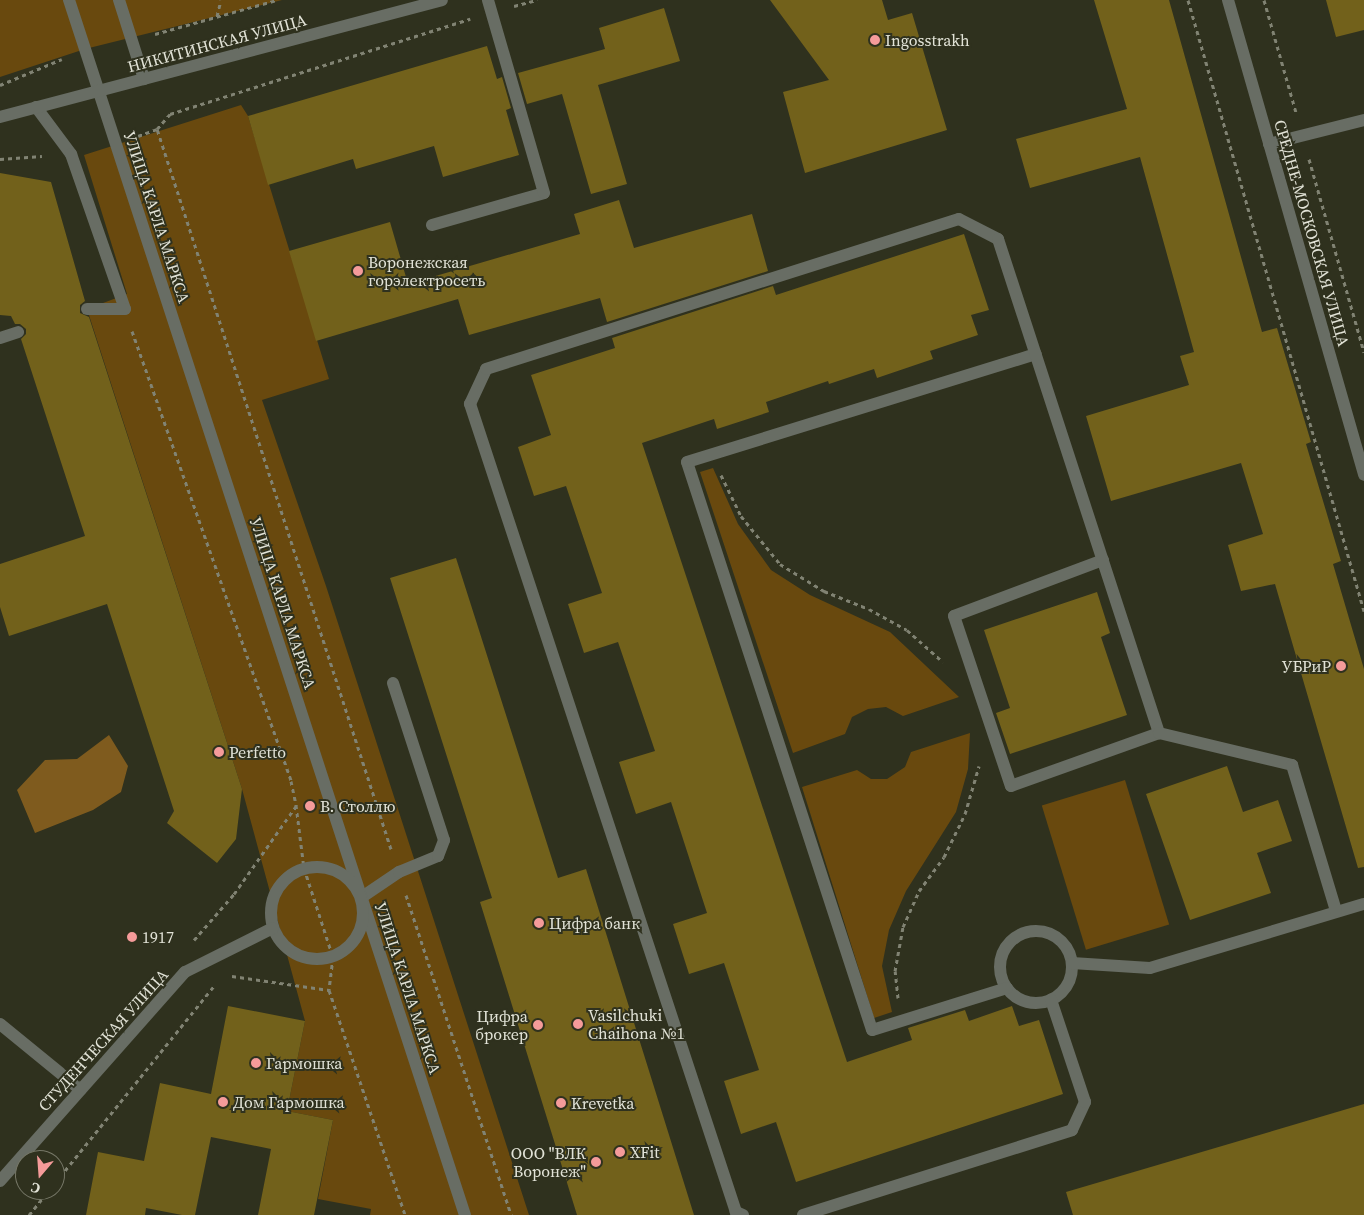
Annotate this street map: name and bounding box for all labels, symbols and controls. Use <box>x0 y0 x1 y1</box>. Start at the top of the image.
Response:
street label: НИКИТИНСКАЯ УЛИЦА <box>125 10 309 76</box>
place label: Ingosstrakh <box>885 30 970 50</box>
marker: Ingosstrakh <box>869 34 881 46</box>
street label: СРЕДНЕ-МОСКОВСКАЯ УЛИЦА <box>1270 117 1354 349</box>
street label: УЛИЦА КАРЛА МАРКСА <box>120 129 194 305</box>
place label: Воронежская горэлектросеть <box>368 252 485 290</box>
marker: Воронежская горэлектросеть <box>352 265 364 277</box>
street label: УЛИЦА КАРЛА МАРКСА <box>246 515 320 691</box>
place label: УБРиР <box>1282 656 1331 676</box>
marker: УБРиР <box>1335 660 1347 672</box>
place label: Perfetto <box>229 742 286 762</box>
marker: Perfetto <box>213 746 225 758</box>
place label: В. Столлю <box>320 796 396 816</box>
marker: В. Столлю <box>304 800 316 812</box>
street label: УЛИЦА КАРЛА МАРКСА <box>371 900 445 1076</box>
place label: Цифра банк <box>549 913 640 933</box>
marker: Цифра банк <box>533 917 545 929</box>
place label: 1917 <box>142 927 174 947</box>
marker: 1917 <box>126 931 138 943</box>
street label: СТУДЕНЧЕСКАЯ УЛИЦА <box>34 965 172 1115</box>
place label: Vasilchuki Chaihona №1 <box>588 1005 685 1043</box>
place label: Цифра брокер <box>475 1006 528 1044</box>
marker: Vasilchuki Chaihona №1 <box>572 1018 584 1030</box>
marker: Цифра брокер <box>532 1019 544 1031</box>
place label: Гармошка <box>266 1053 342 1073</box>
marker: Гармошка <box>250 1057 262 1069</box>
place label: Дом Гармошка <box>233 1092 345 1112</box>
place label: Krevetka <box>571 1093 634 1113</box>
marker: Дом Гармошка <box>217 1096 229 1108</box>
marker: Krevetka <box>555 1097 567 1109</box>
place label: XFit <box>630 1142 659 1162</box>
place label: ООО "ВЛК Воронеж" <box>511 1143 586 1181</box>
marker: XFit <box>614 1146 626 1158</box>
north arrow <box>15 1150 65 1200</box>
marker: ООО "ВЛК Воронеж" <box>590 1156 602 1168</box>
text: С <box>28 1177 43 1199</box>

